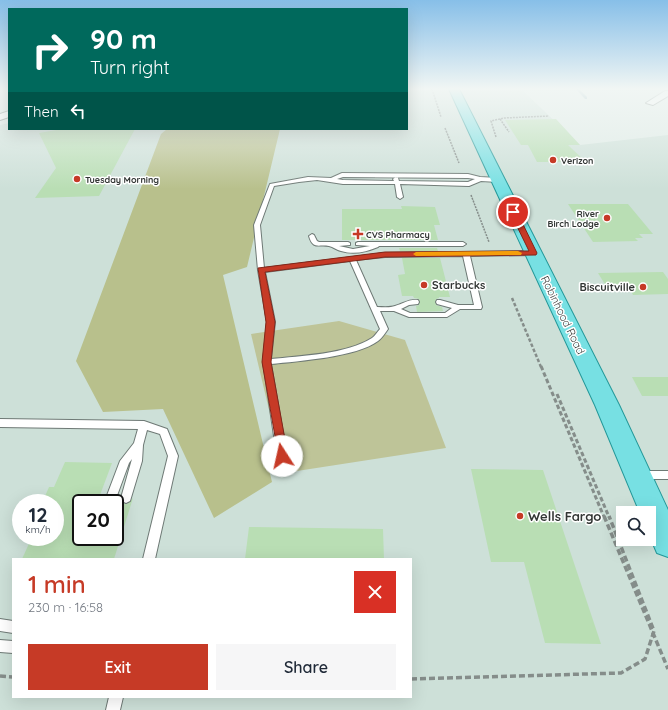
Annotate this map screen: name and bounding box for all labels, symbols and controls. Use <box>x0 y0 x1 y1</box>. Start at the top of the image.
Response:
text: 90 m <box>90 21 157 56</box>
icon: right <box>24 24 76 76</box>
text: Turn right <box>90 56 170 79</box>
icon: left <box>67 100 89 122</box>
text: Then <box>24 102 59 121</box>
marker: Verizon <box>548 155 558 165</box>
place label: Verizon <box>561 155 593 166</box>
marker: Tuesday Morning <box>72 174 82 184</box>
place label: Tuesday Morning <box>85 174 159 185</box>
pin <box>496 195 530 229</box>
icon: arrive <box>502 201 524 223</box>
place label: River Birch Lodge <box>548 208 599 229</box>
marker: River Birch Lodge <box>602 213 612 223</box>
marker: CVS Pharmacy <box>353 229 363 239</box>
place label: CVS Pharmacy <box>366 229 430 240</box>
street label: Robinhood Road <box>538 273 588 357</box>
place label: Starbucks <box>432 278 485 292</box>
marker: Starbucks <box>419 280 429 290</box>
place label: Biscuitville <box>580 280 635 294</box>
marker: Biscuitville <box>638 282 648 292</box>
position arrow <box>261 435 303 477</box>
speed limit sign: 20 <box>72 494 124 546</box>
text: 12 <box>28 502 48 527</box>
map controls <box>616 506 656 546</box>
button: search <box>616 506 656 546</box>
place label: Wells Fargo <box>528 508 601 524</box>
marker: Wells Fargo <box>515 511 525 521</box>
text: km/h <box>25 523 51 536</box>
text: 1 min <box>28 569 86 599</box>
button: close <box>354 571 396 613</box>
text: 230 m · 16:58 <box>28 599 103 615</box>
button: Exit <box>28 644 208 690</box>
button: Share <box>216 644 396 690</box>

